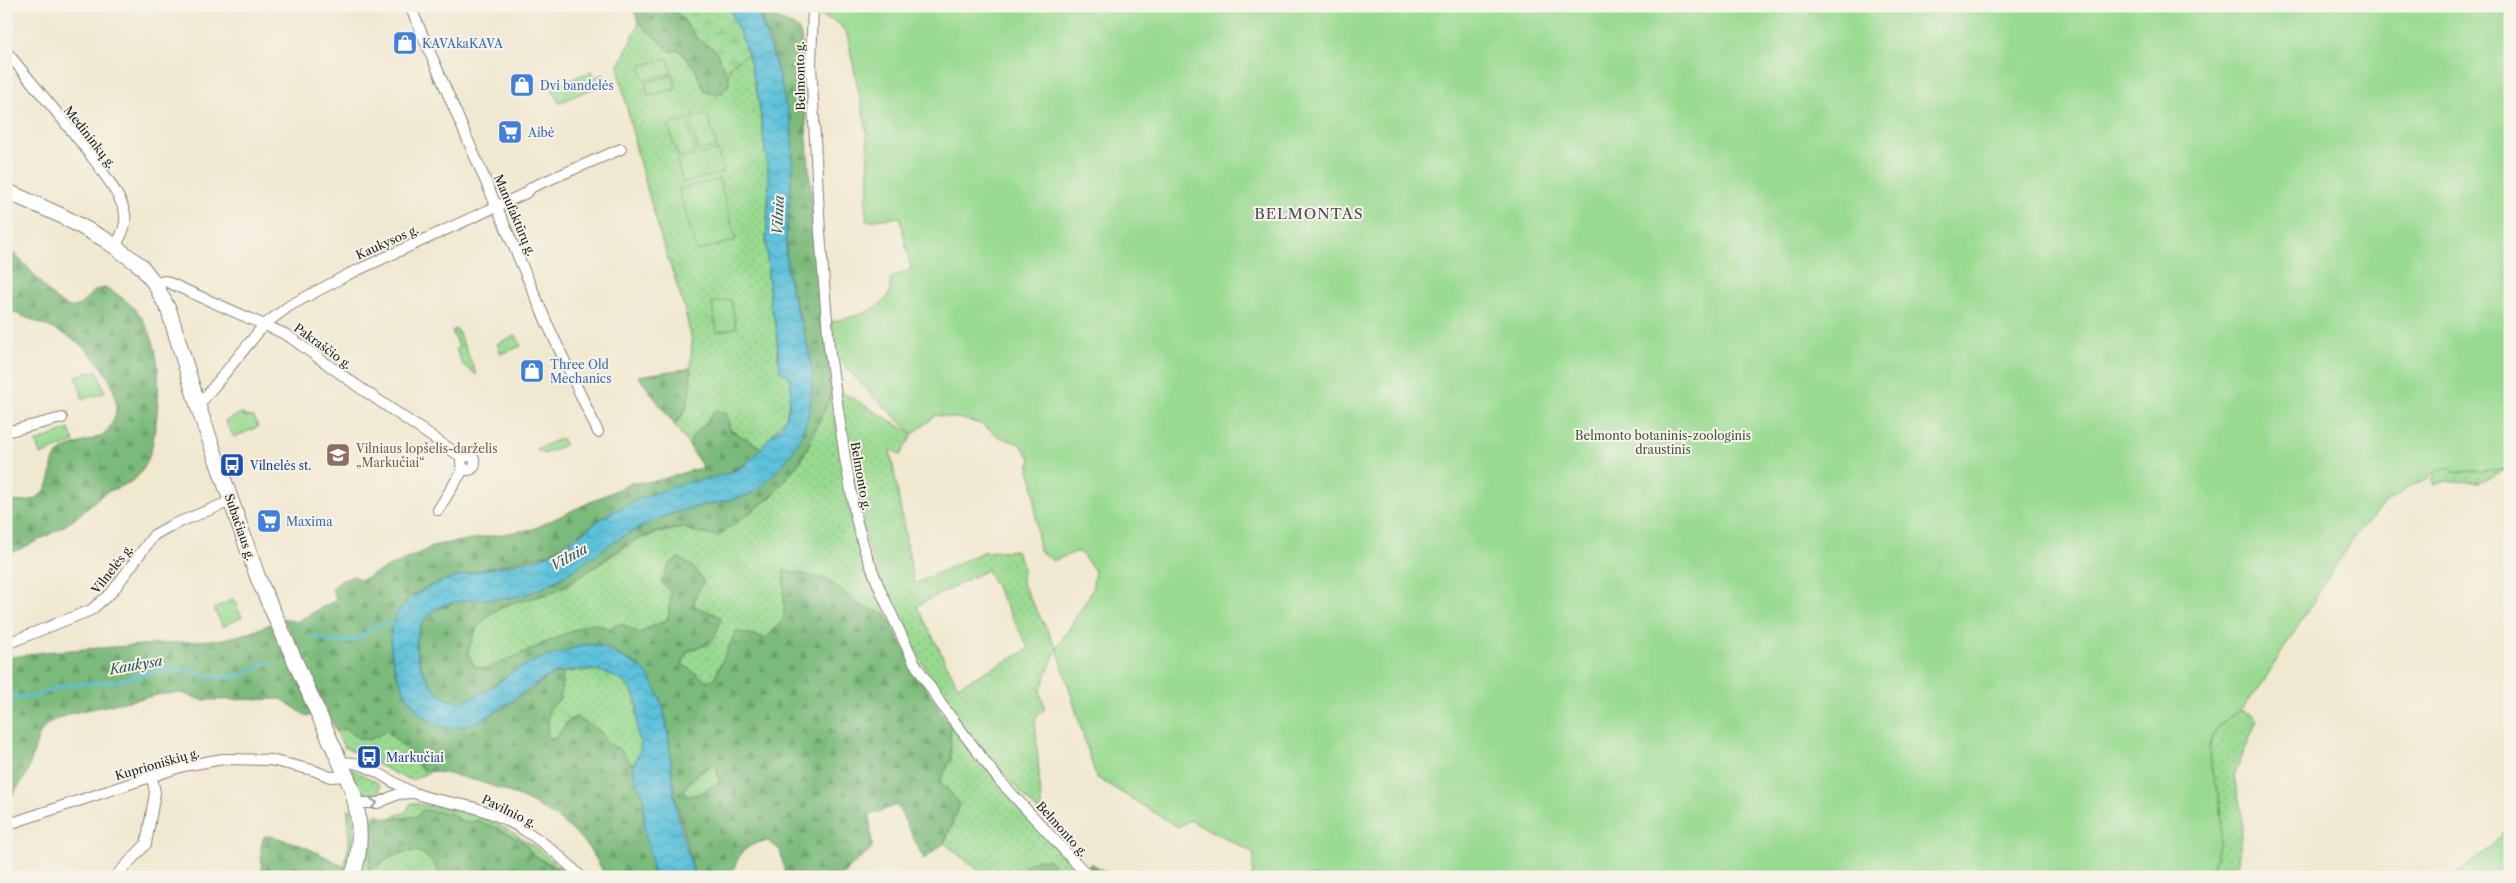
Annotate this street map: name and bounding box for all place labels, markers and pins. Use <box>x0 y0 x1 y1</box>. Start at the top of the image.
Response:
shop icon: KAVAkaKAVA <box>392 30 418 56</box>
place label: KAVAkaKAVA <box>422 36 504 51</box>
shop icon: Dvi bandelės <box>509 72 535 98</box>
place label: Dvi bandelės <box>540 78 614 93</box>
supermarket icon: Aibė <box>497 119 523 145</box>
place label: Aibė <box>527 125 555 140</box>
place label: Three Old Mechanics <box>550 357 611 386</box>
shop icon: Three Old Mechanics <box>519 358 545 384</box>
place label: Vilniaus lopšelis-darželis „Markučiai“ <box>355 441 497 470</box>
school or university icon: Vilniaus lopšelis-darželis „Markučiai“ <box>325 442 351 468</box>
bus stop icon: Vilnelės st. <box>219 452 245 478</box>
place label: Vilnelės st. <box>249 458 311 473</box>
supermarket icon: Maxima <box>256 508 282 534</box>
place label: Maxima <box>286 514 333 529</box>
bus stop icon: Markučiai <box>356 744 382 770</box>
place label: Markučiai <box>386 750 444 765</box>

